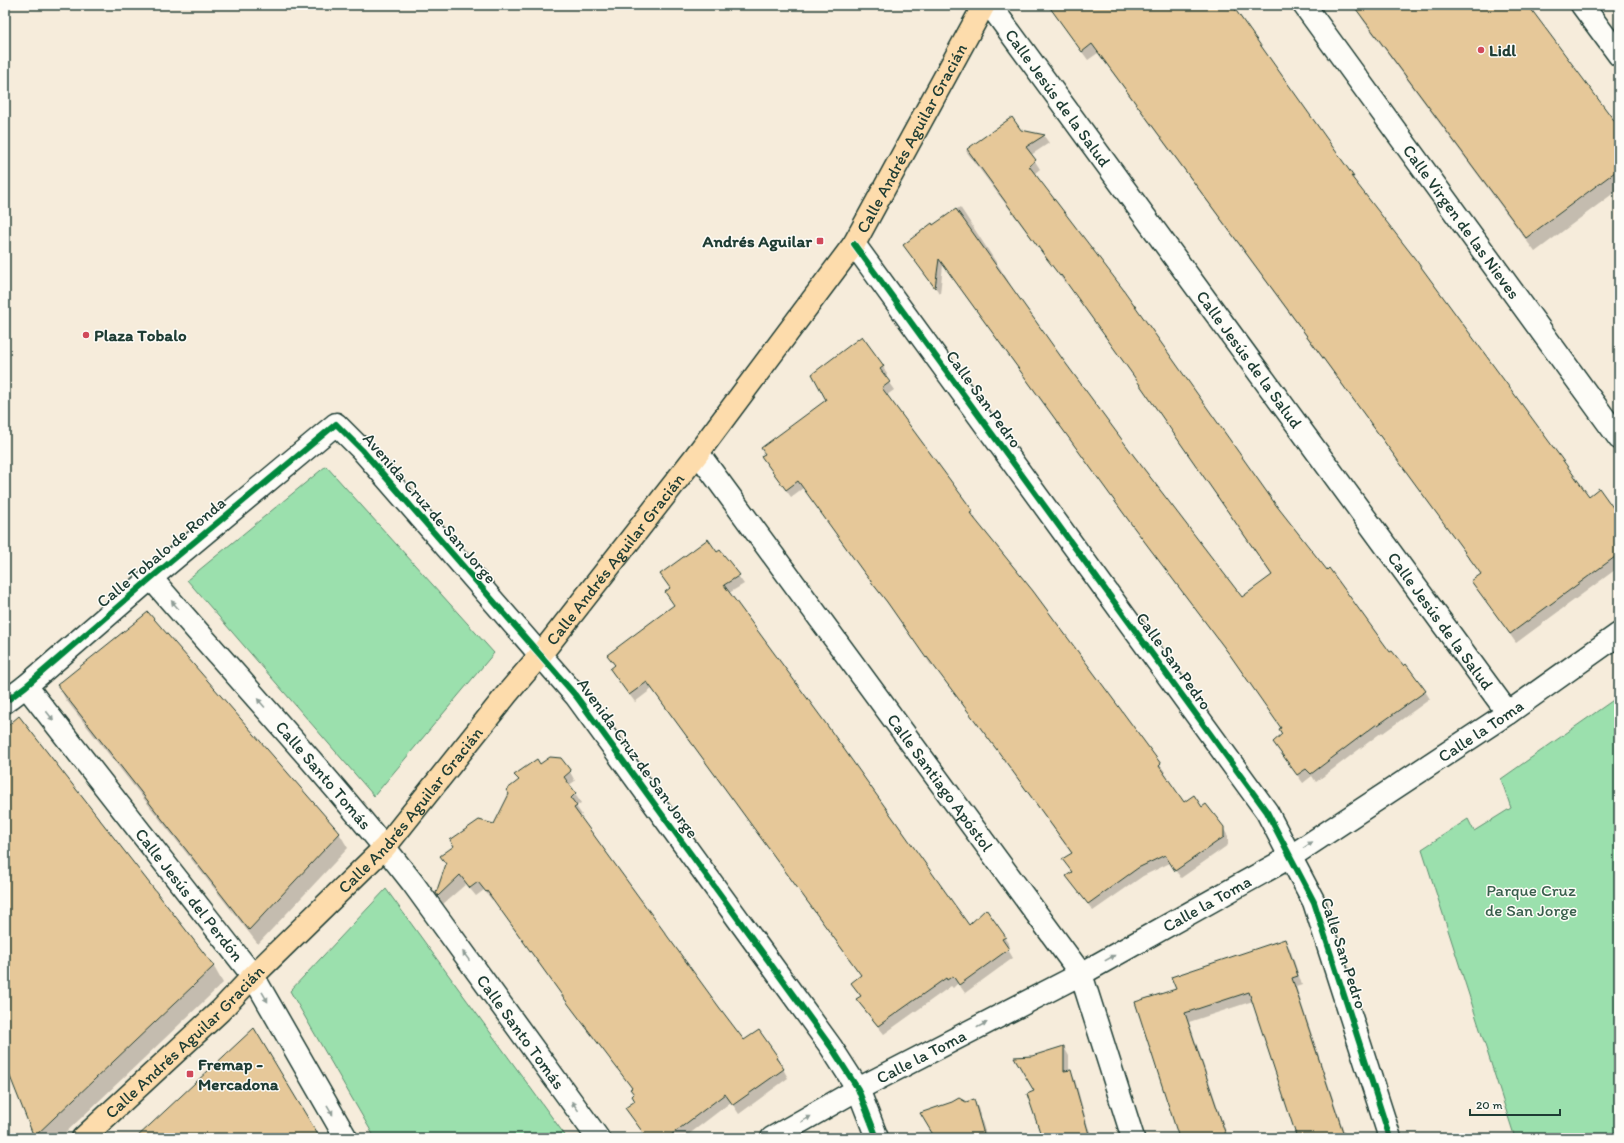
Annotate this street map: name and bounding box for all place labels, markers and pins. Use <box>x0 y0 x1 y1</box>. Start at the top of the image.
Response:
place label: Lidl <box>1489 40 1516 60</box>
marker: Lidl <box>1476 45 1486 55</box>
place label: Andrés Aguilar <box>702 231 812 252</box>
marker: Andrés Aguilar <box>815 236 825 246</box>
place label: Plaza Tobalo <box>94 325 187 345</box>
marker: Plaza Tobalo <box>81 330 91 340</box>
place label: Fremap - Mercadona <box>198 1054 279 1094</box>
marker: Fremap - Mercadona <box>185 1069 195 1079</box>

